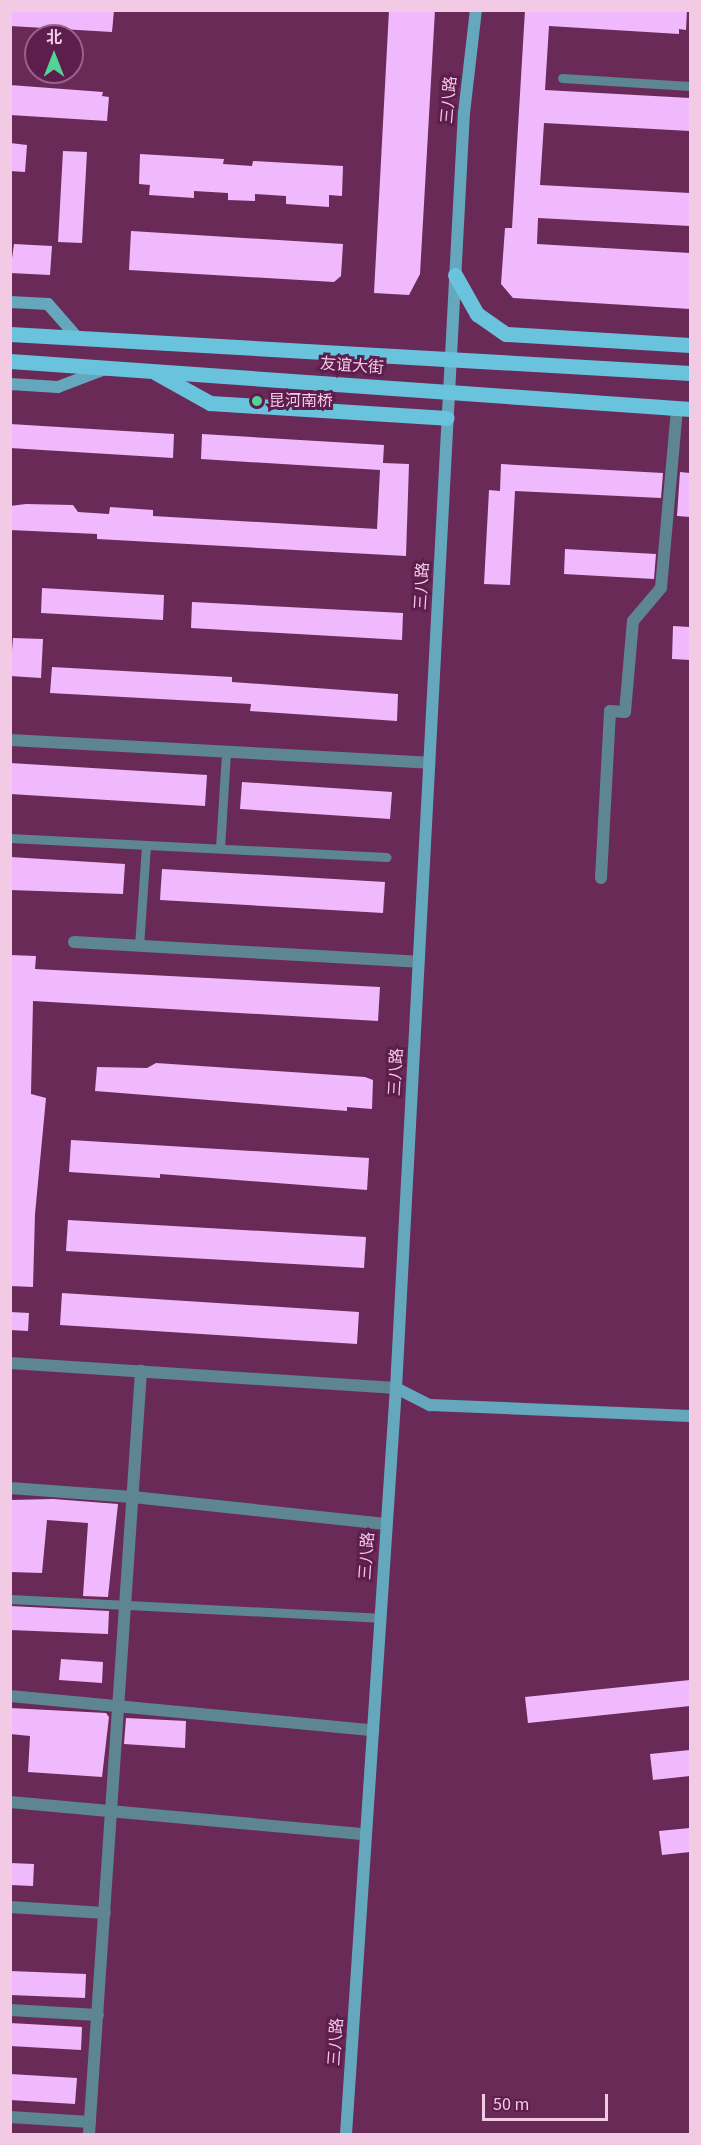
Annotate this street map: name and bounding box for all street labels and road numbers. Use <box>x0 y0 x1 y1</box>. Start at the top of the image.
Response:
street label: 三八路 <box>437 75 461 125</box>
street label: 友谊大街 <box>319 354 385 378</box>
street label: 三八路 <box>411 562 433 610</box>
street label: 三八路 <box>385 1048 407 1096</box>
street label: 三八路 <box>356 1531 378 1581</box>
street label: 三八路 <box>325 2017 347 2067</box>

